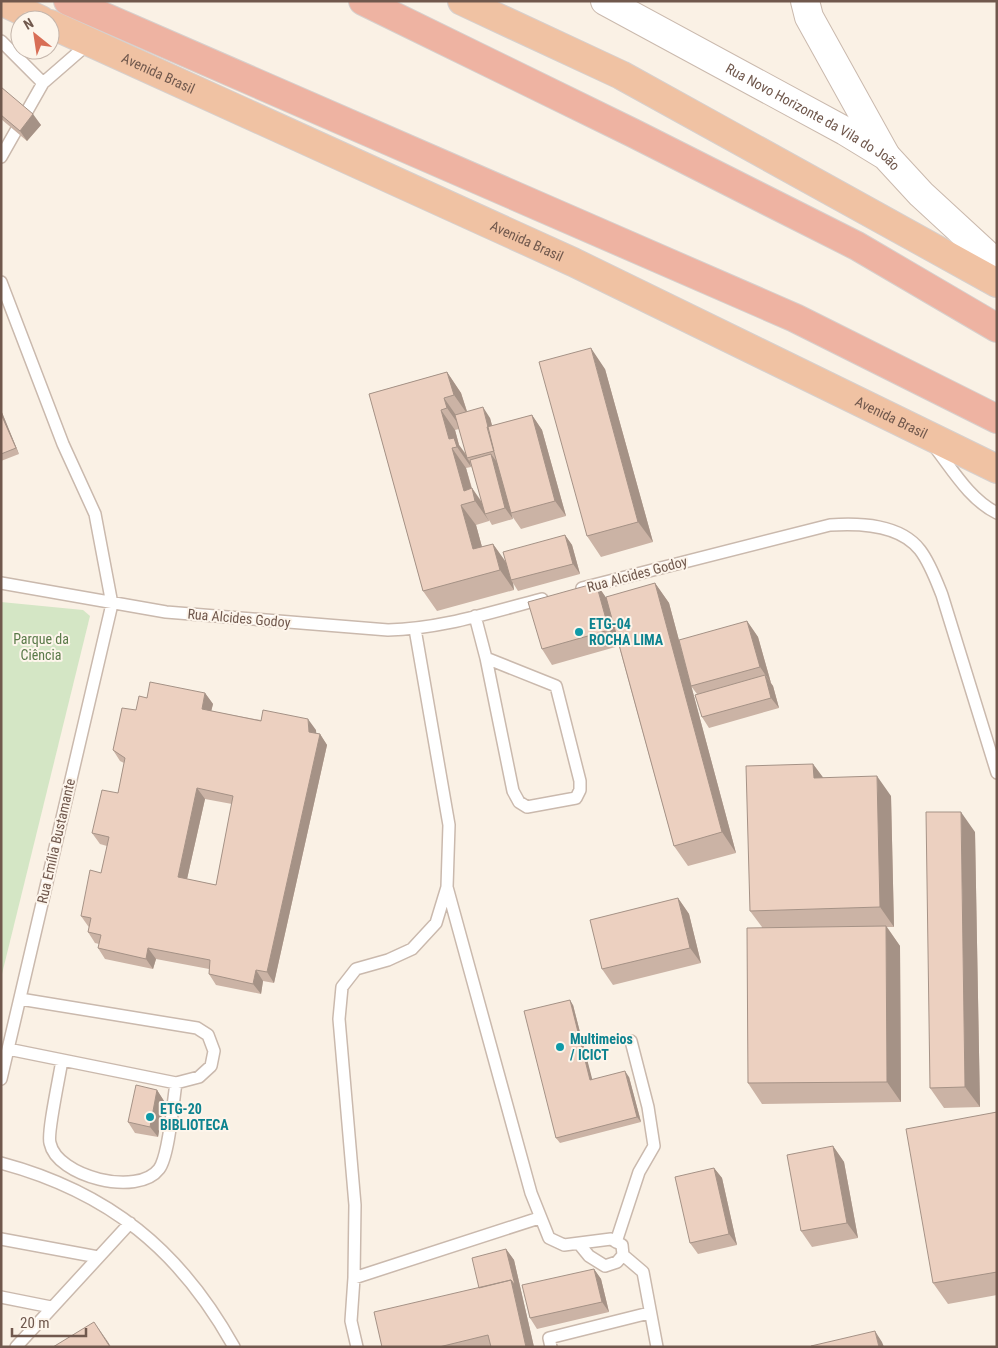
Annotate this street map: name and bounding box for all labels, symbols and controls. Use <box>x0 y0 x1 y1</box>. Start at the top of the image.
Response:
north arrow <box>10 10 60 60</box>
text: N <box>21 15 36 33</box>
street label: Avenida Brasil <box>119 50 197 97</box>
street label: Rua Novo Horizonte da Vila do João <box>723 60 903 174</box>
street label: Avenida Brasil <box>488 218 566 265</box>
street label: Avenida Brasil <box>853 393 930 442</box>
street label: Rua Alcides Godoy <box>585 553 689 595</box>
street label: Rua Alcides Godoy <box>187 606 291 630</box>
place label: ETG-04 ROCHA LIMA <box>589 616 664 648</box>
marker: ETG-04 ROCHA LIMA <box>573 626 585 638</box>
park label: Parque da Ciência <box>13 631 69 663</box>
street label: Rua Emília Bustamante <box>34 777 78 905</box>
place label: Multimeios / ICICT <box>570 1031 633 1063</box>
marker: Multimeios / ICICT <box>554 1041 566 1053</box>
place label: ETG-20 BIBLIOTECA <box>160 1101 229 1133</box>
marker: ETG-20 BIBLIOTECA <box>144 1111 156 1123</box>
scale bar <box>12 1306 86 1338</box>
text: 20 m <box>20 1314 50 1332</box>

